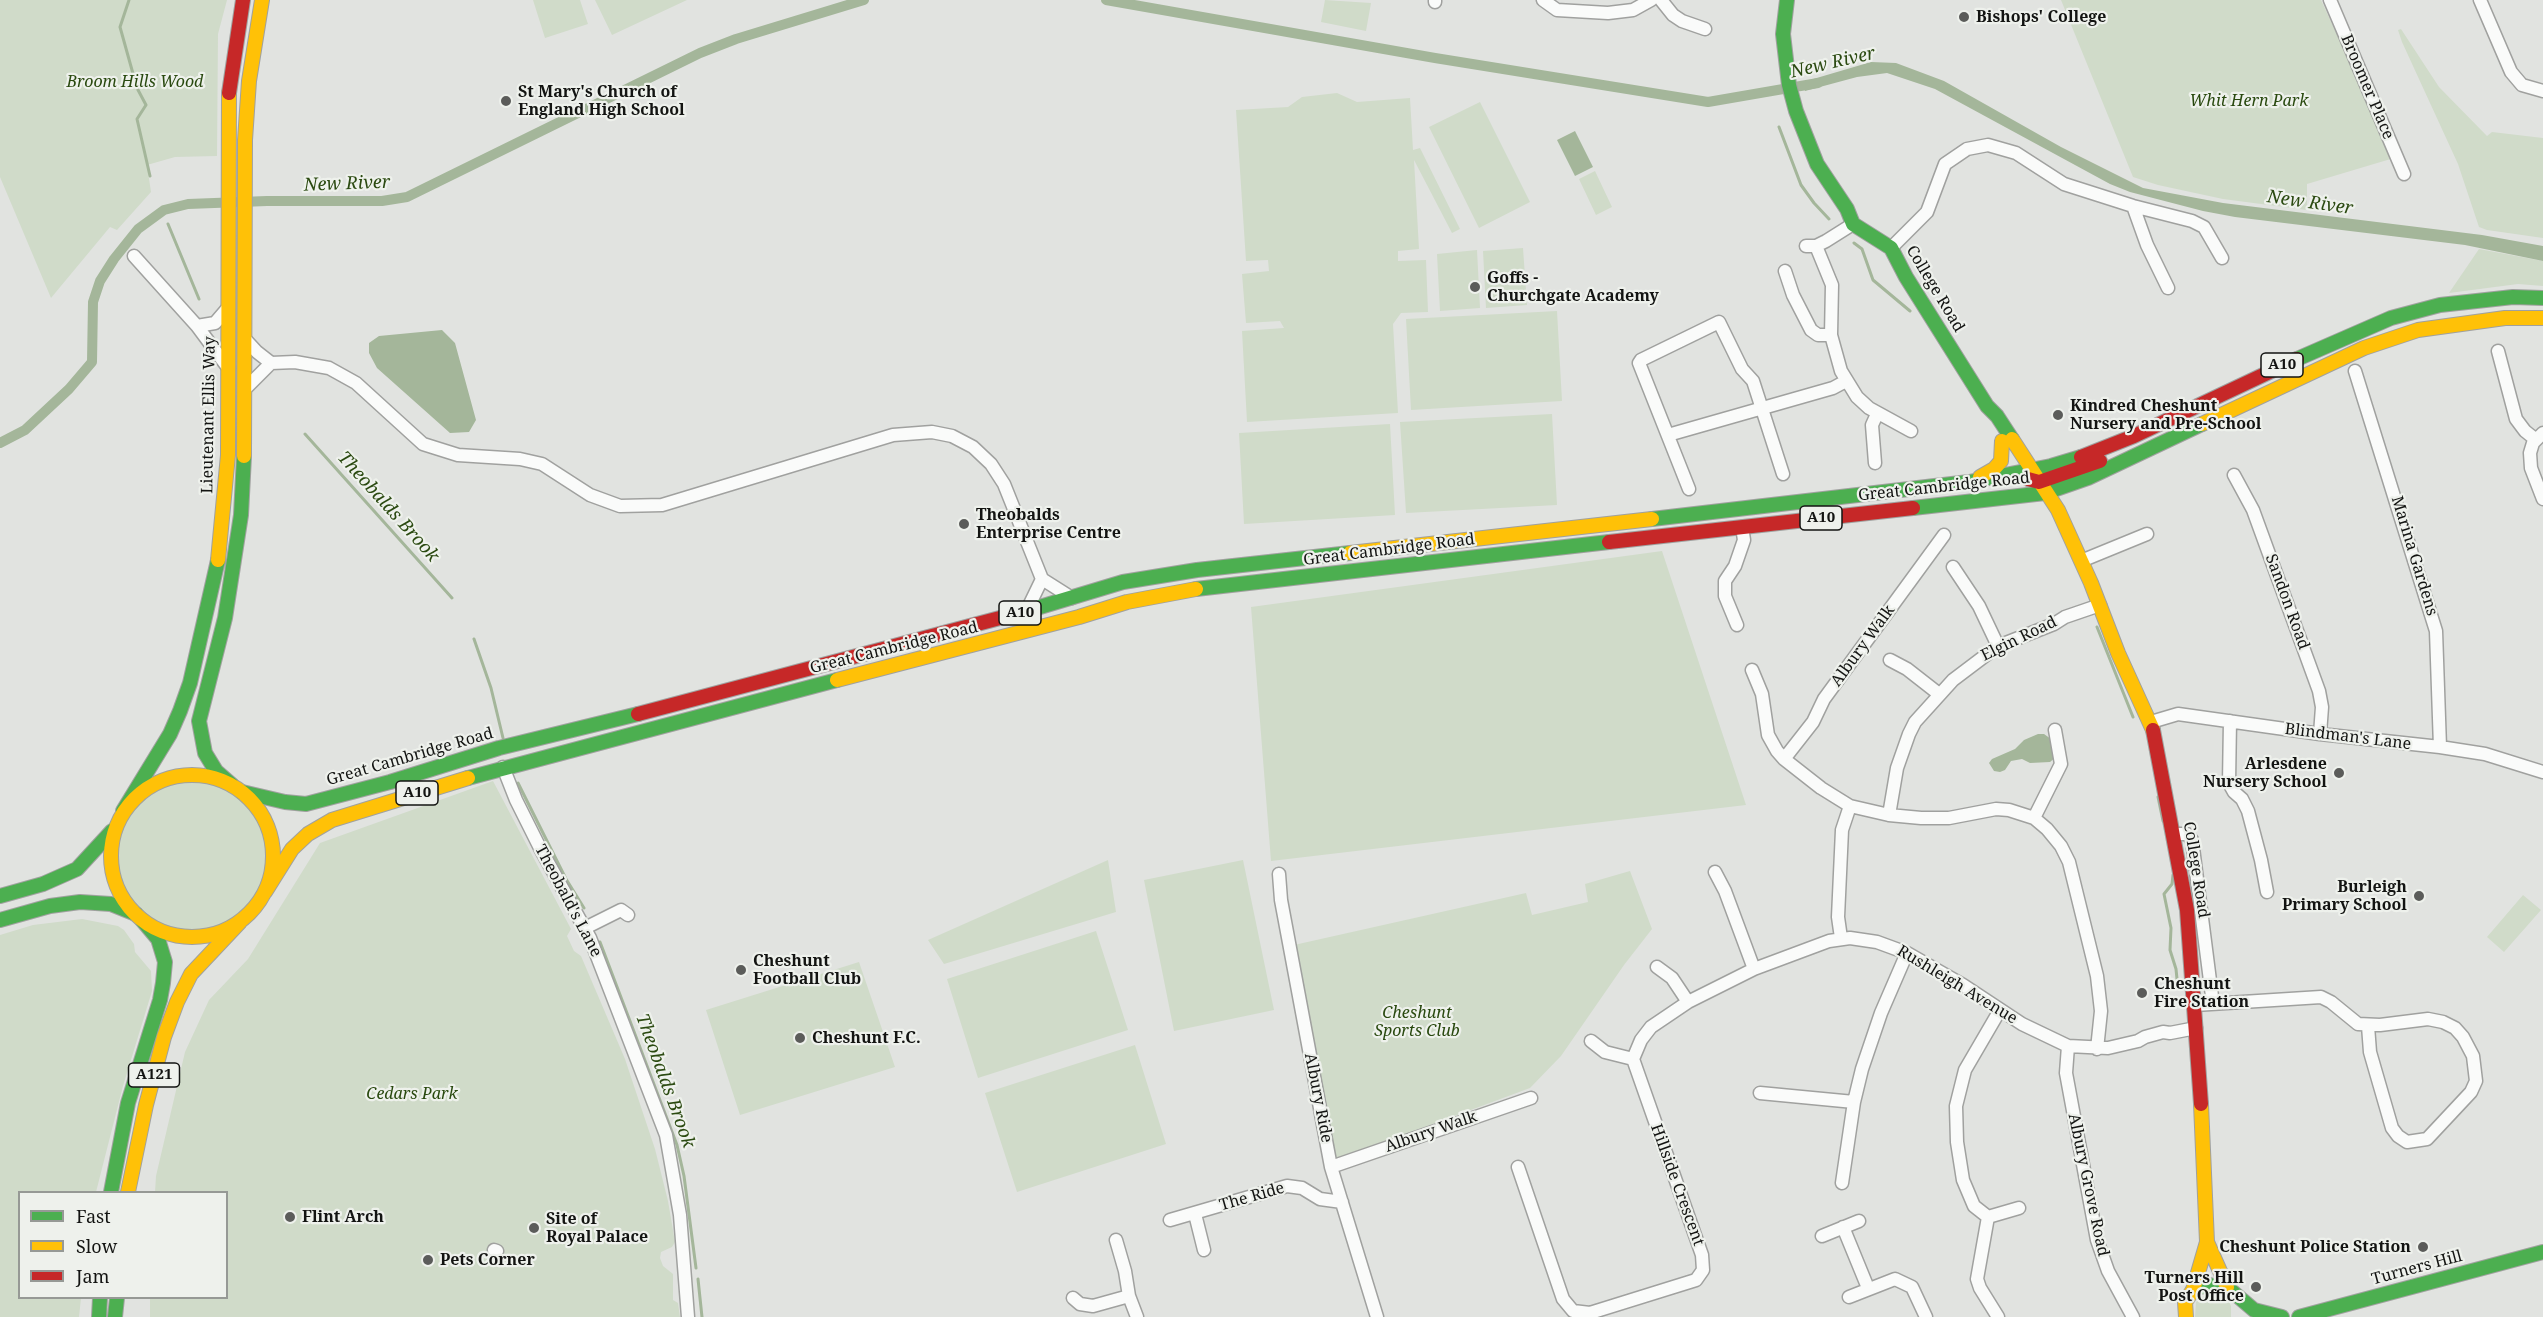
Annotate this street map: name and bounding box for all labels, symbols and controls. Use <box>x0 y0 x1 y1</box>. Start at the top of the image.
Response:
place label: Bishops' College <box>1976 7 2106 27</box>
marker: Bishops' College <box>1957 10 1971 24</box>
street label: Broomer Place <box>2336 32 2398 142</box>
water label: New River <box>1788 43 1878 83</box>
park label: Broom Hills Wood <box>67 72 203 92</box>
place label: St Mary's Church of England High School <box>518 82 685 120</box>
park label: Whit Hern Park <box>2190 91 2308 111</box>
marker: St Mary's Church of England High School <box>499 94 513 108</box>
water label: New River <box>303 172 391 196</box>
water label: New River <box>2266 186 2354 220</box>
street label: College Road <box>1902 242 1968 336</box>
place label: Goffs - Churchgate Academy <box>1487 268 1659 306</box>
marker: Goffs - Churchgate Academy <box>1468 280 1482 294</box>
street label: Lieutenant Ellis Way <box>198 336 220 494</box>
road number: A10 <box>2261 353 2303 377</box>
place label: Kindred Cheshunt Nursery and Pre-School <box>2070 396 2261 434</box>
marker: Kindred Cheshunt Nursery and Pre-School <box>2051 408 2065 422</box>
water label: Theobalds Brook <box>333 447 443 567</box>
street label: Great Cambridge Road <box>1857 468 2031 506</box>
street label: Marina Gardens <box>2387 494 2441 618</box>
place label: Theobalds Enterprise Centre <box>976 505 1121 543</box>
road number: A10 <box>1800 506 1842 530</box>
marker: Theobalds Enterprise Centre <box>957 517 971 531</box>
street label: Great Cambridge Road <box>1302 530 1476 570</box>
street label: Sandon Road <box>2261 552 2313 652</box>
road number: A10 <box>999 601 1041 625</box>
street label: Albury Walk <box>1827 602 1899 690</box>
street label: Elgin Road <box>1978 612 2060 666</box>
street label: Great Cambridge Road <box>808 618 980 678</box>
street label: Blindman's Lane <box>2284 720 2412 754</box>
street label: Great Cambridge Road <box>324 724 496 790</box>
place label: Arlesdene Nursery School <box>2203 754 2327 792</box>
marker: Arlesdene Nursery School <box>2332 766 2346 780</box>
road number: A10 <box>396 781 438 805</box>
street label: College Road <box>2179 820 2213 920</box>
street label: Theobald's Lane <box>530 842 606 960</box>
place label: Burleigh Primary School <box>2282 877 2407 915</box>
marker: Burleigh Primary School <box>2412 889 2426 903</box>
street label: Rushleigh Avenue <box>1893 942 2021 1028</box>
place label: Cheshunt Football Club <box>753 951 861 989</box>
marker: Cheshunt Football Club <box>734 963 748 977</box>
place label: Cheshunt Fire Station <box>2154 974 2249 1012</box>
marker: Cheshunt Fire Station <box>2135 986 2149 1000</box>
park label: Cheshunt Sports Club <box>1374 1003 1460 1041</box>
water label: Theobalds Brook <box>631 1011 699 1151</box>
place label: Cheshunt F.C. <box>812 1028 921 1048</box>
marker: Cheshunt F.C. <box>793 1031 807 1045</box>
street label: Albury Ride <box>1300 1052 1336 1144</box>
road number: A121 <box>128 1063 180 1087</box>
park label: Cedars Park <box>366 1084 458 1104</box>
street label: Albury Walk <box>1383 1107 1479 1157</box>
street label: Albury Grove Road <box>2063 1112 2113 1258</box>
street label: Hillside Crescent <box>1646 1122 1708 1248</box>
street label: The Ride <box>1217 1179 1287 1215</box>
legend <box>18 1191 228 1299</box>
text: Fast <box>76 1204 111 1228</box>
place label: Flint Arch <box>302 1207 384 1227</box>
place label: Site of Royal Palace <box>546 1209 648 1247</box>
marker: Flint Arch <box>283 1210 297 1224</box>
marker: Site of Royal Palace <box>527 1221 541 1235</box>
text: Slow <box>76 1234 117 1258</box>
place label: Cheshunt Police Station <box>2219 1237 2411 1257</box>
marker: Cheshunt Police Station <box>2416 1240 2430 1254</box>
street label: Turners Hill <box>2370 1247 2464 1289</box>
place label: Pets Corner <box>440 1250 535 1270</box>
marker: Pets Corner <box>421 1253 435 1267</box>
text: Jam <box>76 1264 110 1288</box>
place label: Turners Hill Post Office <box>2144 1268 2244 1306</box>
marker: Turners Hill Post Office <box>2249 1280 2263 1294</box>

